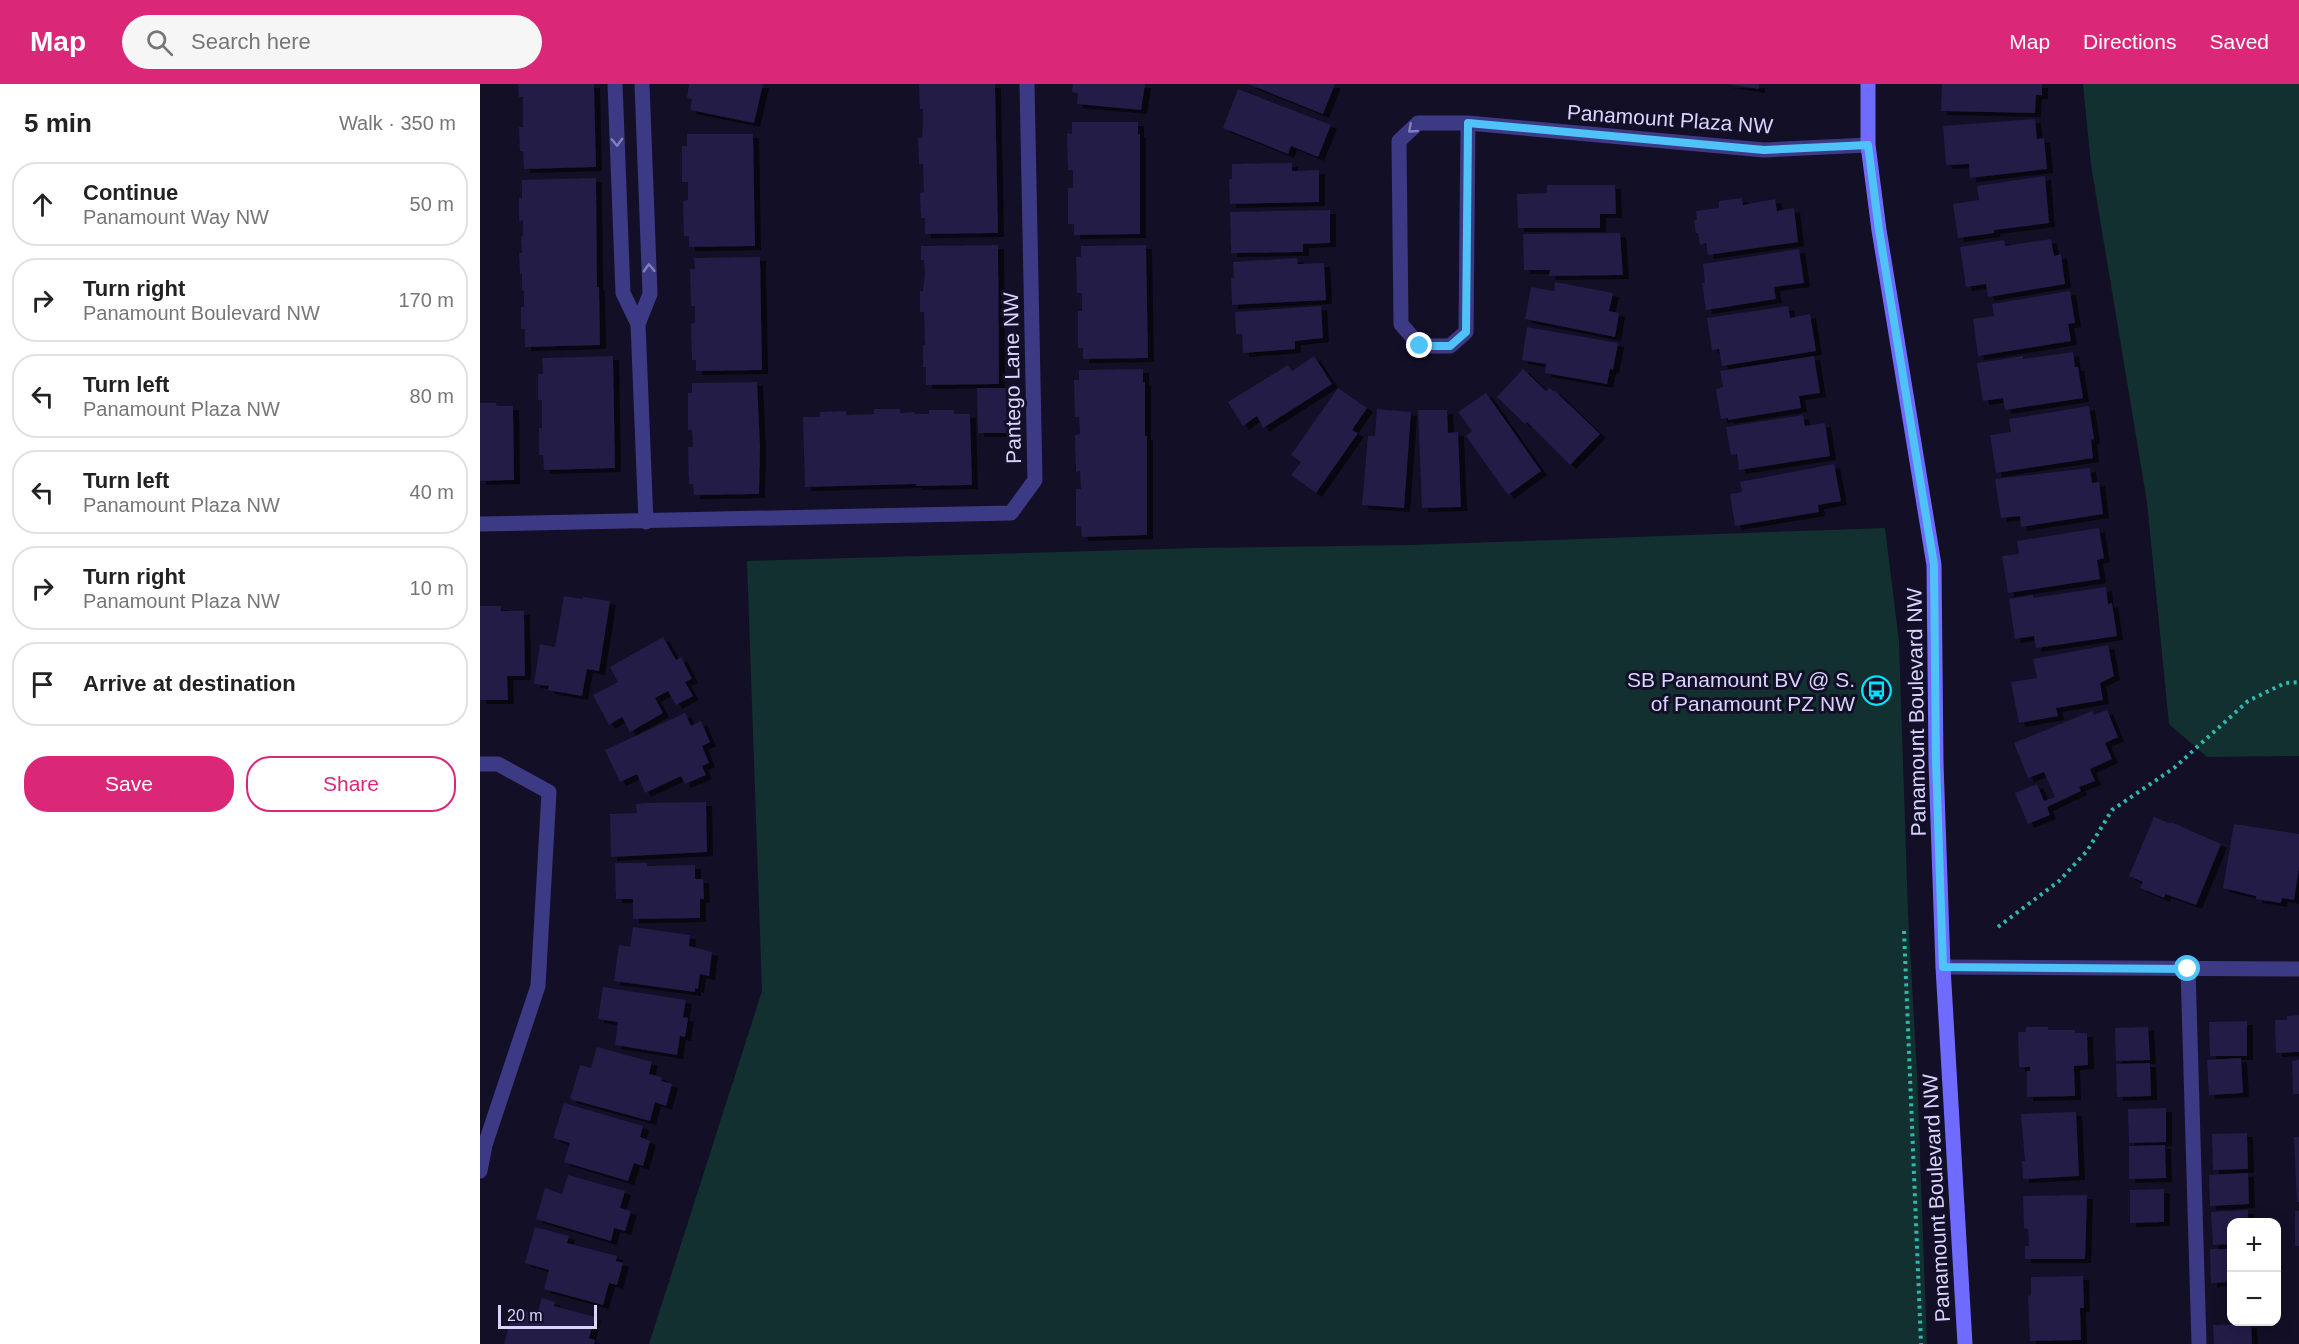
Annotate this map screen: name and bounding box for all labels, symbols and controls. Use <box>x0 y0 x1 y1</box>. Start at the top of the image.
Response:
search box <box>122 15 542 69</box>
text: Map <box>30 26 86 57</box>
icon: search <box>143 26 176 59</box>
text: Search here <box>191 29 311 54</box>
text: Map <box>2009 30 2050 53</box>
text: Directions <box>2083 30 2176 53</box>
text: Saved <box>2209 30 2269 53</box>
street label: Panamount Plaza NW <box>1566 100 1774 138</box>
text: 5 min <box>24 108 92 138</box>
text: Walk · 350 m <box>339 112 456 134</box>
one-way arrow <box>1408 122 1419 133</box>
one-way arrow <box>611 138 624 147</box>
text: Continue <box>83 180 178 205</box>
icon: ahead <box>26 188 59 221</box>
text: 50 m <box>410 193 454 215</box>
text: Panamount Way NW <box>83 206 269 228</box>
one-way arrow <box>642 263 655 272</box>
text: Turn right <box>83 276 185 301</box>
icon: right <box>26 284 59 317</box>
text: 170 m <box>398 289 454 311</box>
street label: Pantego Lane NW <box>999 292 1025 464</box>
text: Panamount Boulevard NW <box>83 302 320 324</box>
route end <box>1406 332 1432 358</box>
text: Turn left <box>83 372 169 397</box>
icon: left <box>26 380 59 413</box>
text: 80 m <box>410 385 454 407</box>
text: Panamount Plaza NW <box>83 398 280 420</box>
text: Turn left <box>83 468 169 493</box>
icon: left <box>26 476 59 509</box>
text: 40 m <box>410 481 454 503</box>
text: Panamount Plaza NW <box>83 494 280 516</box>
text: Turn right <box>83 564 185 589</box>
icon: right <box>26 572 59 605</box>
text: 10 m <box>410 577 454 599</box>
street label: Panamount Boulevard NW <box>1902 587 1930 837</box>
text: Panamount Plaza NW <box>83 590 280 612</box>
icon: arrive <box>26 668 59 701</box>
place label: SB Panamount BV @ S. of Panamount PZ NW <box>1627 668 1855 715</box>
text: Arrive at destination <box>83 671 296 696</box>
bus stop icon: SB Panamount BV @ S. of Panamount PZ NW <box>1860 675 1892 707</box>
button: Save <box>24 756 234 812</box>
button: Share <box>246 756 456 812</box>
route start <box>2174 955 2200 981</box>
street label: Panamount Boulevard NW <box>1918 1073 1954 1323</box>
map controls <box>2227 1218 2281 1326</box>
button: + <box>2227 1218 2281 1272</box>
button: − <box>2227 1272 2281 1326</box>
scale bar <box>498 1302 597 1330</box>
text: 20 m <box>507 1307 543 1324</box>

